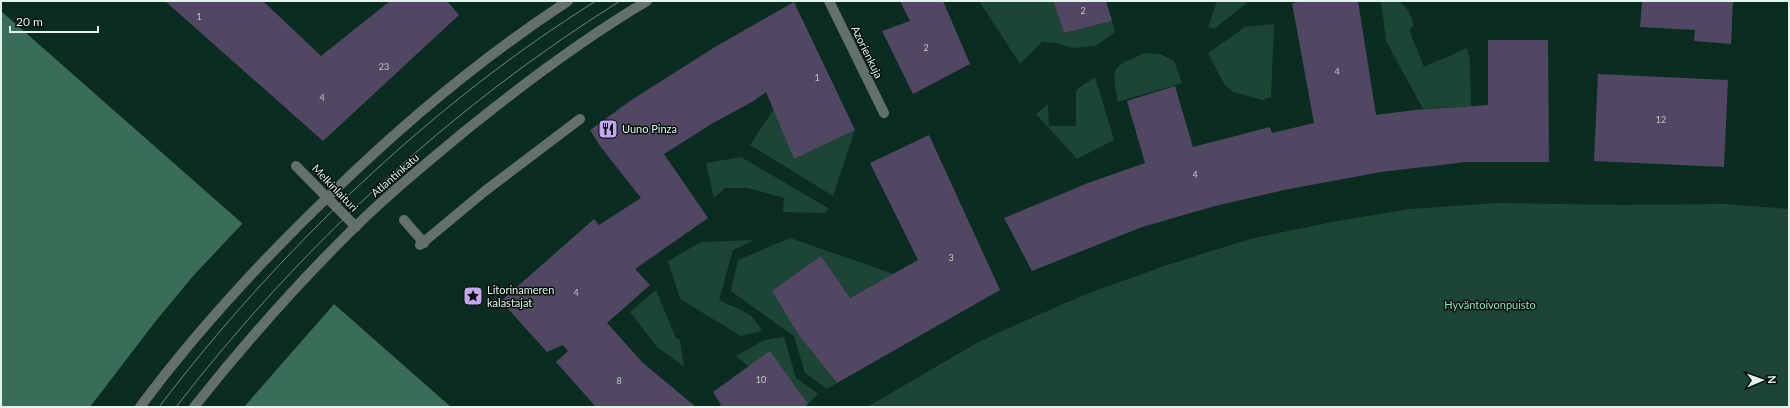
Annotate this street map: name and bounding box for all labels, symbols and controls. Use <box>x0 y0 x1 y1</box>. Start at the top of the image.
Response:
house number: 2 <box>1080 5 1086 16</box>
scale bar <box>10 8 98 34</box>
house number: 1 <box>196 11 202 22</box>
text: 20 m <box>16 14 43 29</box>
street label: Azorienkuja <box>849 23 886 80</box>
house number: 2 <box>923 42 929 53</box>
house number: 23 <box>379 61 389 72</box>
house number: 4 <box>1334 66 1340 77</box>
house number: 1 <box>814 72 820 83</box>
house number: 4 <box>319 92 325 103</box>
house number: 12 <box>1656 114 1666 125</box>
restaurant icon: Uuno Pinza <box>597 118 619 140</box>
place label: Uuno Pinza <box>622 122 677 135</box>
street label: Atlantinkatu <box>368 150 421 199</box>
street label: Melkinlaituri <box>310 161 361 214</box>
house number: 4 <box>1192 169 1198 180</box>
house number: 3 <box>948 252 954 263</box>
place label: Litorinameren kalastajat <box>487 283 554 309</box>
place icon: Litorinameren kalastajat <box>462 285 484 307</box>
house number: 4 <box>573 287 579 298</box>
park label: Hyväntoivonpuisto <box>1444 298 1536 311</box>
north arrow <box>1742 360 1782 400</box>
house number: 10 <box>756 374 766 385</box>
house number: 8 <box>616 375 622 386</box>
text: N <box>1766 375 1779 384</box>

